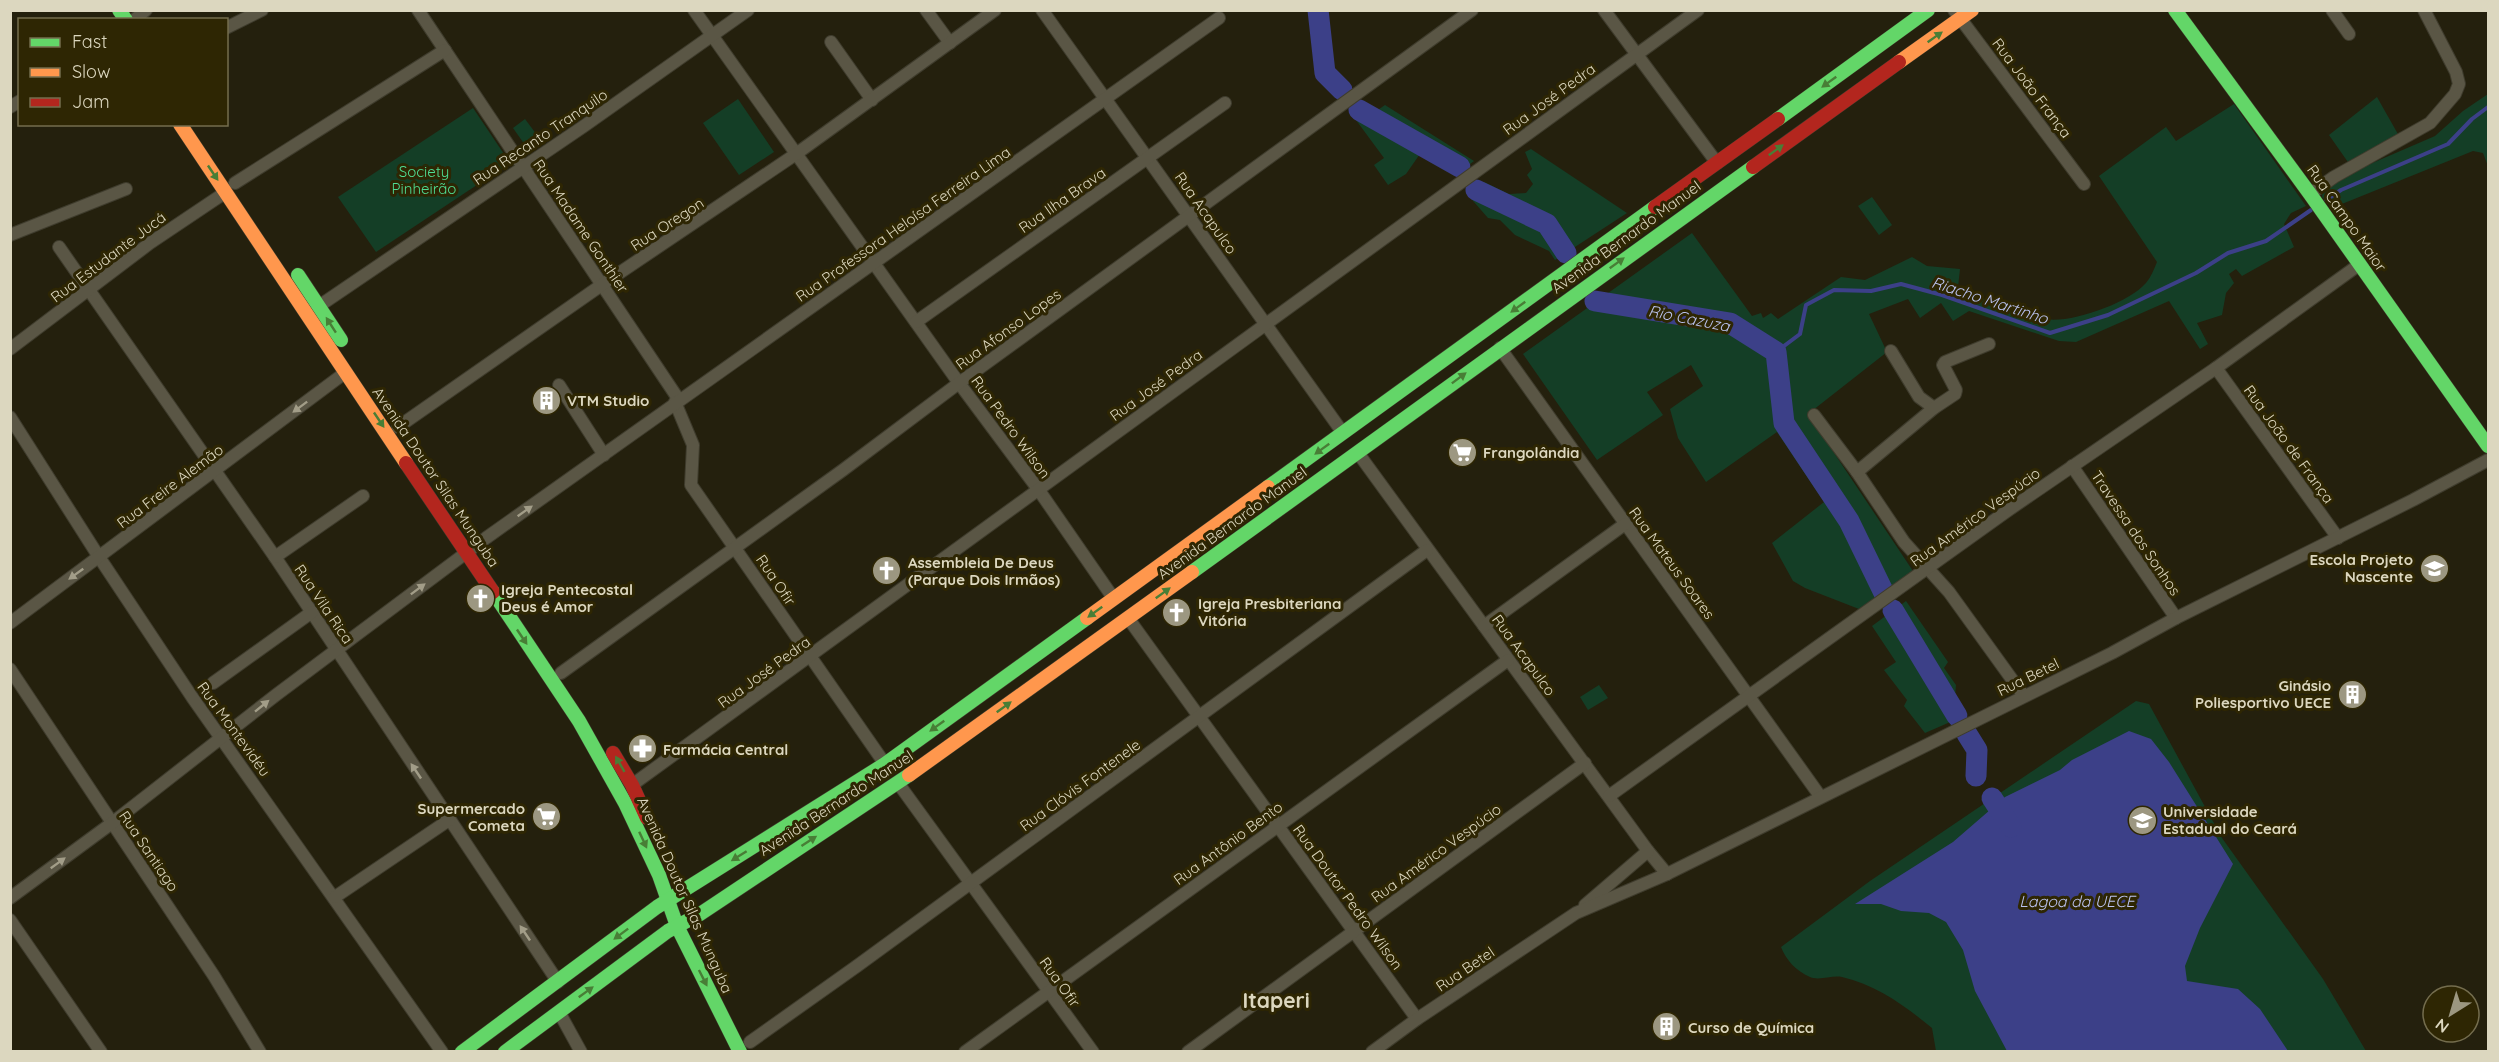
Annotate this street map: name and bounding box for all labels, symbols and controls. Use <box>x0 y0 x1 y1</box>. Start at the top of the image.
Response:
legend <box>18 18 228 126</box>
text: Fast <box>72 30 107 53</box>
one-way arrow <box>1926 31 1942 43</box>
street label: Rua João França <box>1988 34 2076 142</box>
street label: Rua José Pedra <box>1499 59 1599 139</box>
text: Slow <box>72 60 110 83</box>
one-way arrow <box>1822 76 1838 88</box>
street label: Rua Recanto Tranquilo <box>469 85 611 189</box>
text: Jam <box>72 90 110 113</box>
street label: Rua Professora Heloísa Ferreira Lima <box>792 142 1014 306</box>
one-way arrow <box>1767 144 1783 156</box>
street label: Rua Madame Gonthier <box>529 156 633 296</box>
street label: Rua Campo Maior <box>2303 161 2391 275</box>
park label: Society Pinheirão <box>392 162 456 198</box>
street label: Rua Ilha Brava <box>1015 163 1109 237</box>
one-way arrow <box>207 165 218 181</box>
street label: Rua Acapulco <box>1171 168 1241 258</box>
street label: Avenida Bernardo Manuel <box>1548 176 1704 298</box>
street label: Rua Oregon <box>627 193 707 255</box>
street label: Rua Estudante Jucá <box>47 208 169 306</box>
one-way arrow <box>1610 258 1625 270</box>
water label: Riacho Martinho <box>1929 272 2052 329</box>
street label: Rua Afonso Lopes <box>952 284 1064 374</box>
water label: Rio Cazuza <box>1647 300 1733 336</box>
one-way arrow <box>1511 301 1527 313</box>
one-way arrow <box>326 317 337 333</box>
street label: Rua José Pedra <box>1106 345 1206 425</box>
street label: Rua Pedro Wilson <box>967 372 1055 482</box>
one-way arrow <box>1452 372 1467 384</box>
street label: Rua João de França <box>2240 381 2338 507</box>
street label: Avenida Doutor Silas Munguba <box>369 383 503 571</box>
building icon: VTM Studio <box>530 384 562 416</box>
place label: VTM Studio <box>567 391 649 410</box>
one-way arrow <box>292 401 307 413</box>
one-way arrow <box>373 412 384 429</box>
supermarket icon: Frangolândia <box>1446 436 1478 468</box>
street label: Rua Freire Alemão <box>113 440 227 532</box>
one-way arrow <box>1314 443 1330 455</box>
place label: Frangolândia <box>1483 443 1579 462</box>
street label: Avenida Bernardo Manuel <box>1154 462 1310 584</box>
street label: Rua Américo Vespúcio <box>1906 463 2044 571</box>
street label: Travessa dos Sonhos <box>2087 467 2185 599</box>
street label: Rua Mateus Soares <box>1625 503 1719 623</box>
one-way arrow <box>516 505 532 517</box>
place label: Escola Projeto Nascente <box>2309 550 2413 586</box>
street label: Rua Ofir <box>752 551 800 609</box>
school or university icon: Escola Projeto Nascente <box>2418 552 2450 584</box>
place label: Assembleia De Deus (Parque Dois Irmãos) <box>908 553 1060 589</box>
church icon: Assembleia De Deus (Parque Dois Irmãos) <box>871 555 903 587</box>
street label: Rua Vila Rica <box>291 561 357 647</box>
one-way arrow <box>68 568 84 580</box>
place label: Igreja Pentecostal Deus é Amor <box>501 580 633 616</box>
church icon: Igreja Pentecostal Deus é Amor <box>464 582 496 614</box>
one-way arrow <box>411 584 426 596</box>
one-way arrow <box>1154 587 1170 599</box>
place label: Igreja Presbiteriana Vitória <box>1198 594 1341 630</box>
church icon: Igreja Presbiteriana Vitória <box>1161 596 1193 628</box>
one-way arrow <box>1088 606 1104 618</box>
street label: Rua Acapulco <box>1488 611 1560 699</box>
one-way arrow <box>516 628 528 644</box>
street label: Rua José Pedra <box>714 632 814 712</box>
street label: Rua Betel <box>1994 654 2062 700</box>
place label: Ginásio Poliesportivo UECE <box>2195 676 2331 712</box>
street label: Rua Montevidéu <box>193 678 275 780</box>
building icon: Ginásio Poliesportivo UECE <box>2336 678 2368 710</box>
one-way arrow <box>254 700 269 713</box>
one-way arrow <box>996 701 1012 713</box>
one-way arrow <box>930 720 946 732</box>
pharmacy icon: Farmácia Central <box>626 733 658 765</box>
street label: Rua Clóvis Fontenele <box>1016 735 1144 835</box>
place label: Farmácia Central <box>663 740 788 759</box>
street label: Avenida Bernardo Manuel <box>755 746 917 860</box>
one-way arrow <box>614 756 625 772</box>
one-way arrow <box>411 763 422 780</box>
street label: Avenida Doutor Silas Munguba <box>633 794 737 996</box>
street label: Rua Antônio Bento <box>1170 797 1286 889</box>
place label: Supermercado Cometa <box>418 799 525 835</box>
street label: Rua Américo Vespúcio <box>1367 799 1505 907</box>
supermarket icon: Supermercado Cometa <box>530 801 562 833</box>
place label: Universidade Estadual do Ceará <box>2163 802 2297 838</box>
school or university icon: Universidade Estadual do Ceará <box>2126 804 2158 836</box>
street label: Rua Santiago <box>115 807 183 895</box>
street label: Rua Doutor Pedro Wilson <box>1289 821 1407 973</box>
one-way arrow <box>638 832 647 849</box>
one-way arrow <box>801 835 817 846</box>
one-way arrow <box>731 851 747 862</box>
one-way arrow <box>49 857 65 869</box>
water label: Lagoa da UECE <box>2019 891 2138 911</box>
one-way arrow <box>519 926 531 942</box>
one-way arrow <box>613 928 628 940</box>
street label: Rua Betel <box>1432 942 1498 996</box>
street label: Rua Ofir <box>1035 953 1085 1011</box>
one-way arrow <box>699 970 708 987</box>
north arrow <box>2421 984 2481 1044</box>
one-way arrow <box>578 986 594 998</box>
district label: Itaperi <box>1242 987 1310 1013</box>
building icon: Curso de Química <box>1651 1011 1683 1043</box>
text: N <box>2431 1014 2453 1038</box>
place label: Curso de Química <box>1688 1018 1814 1037</box>

